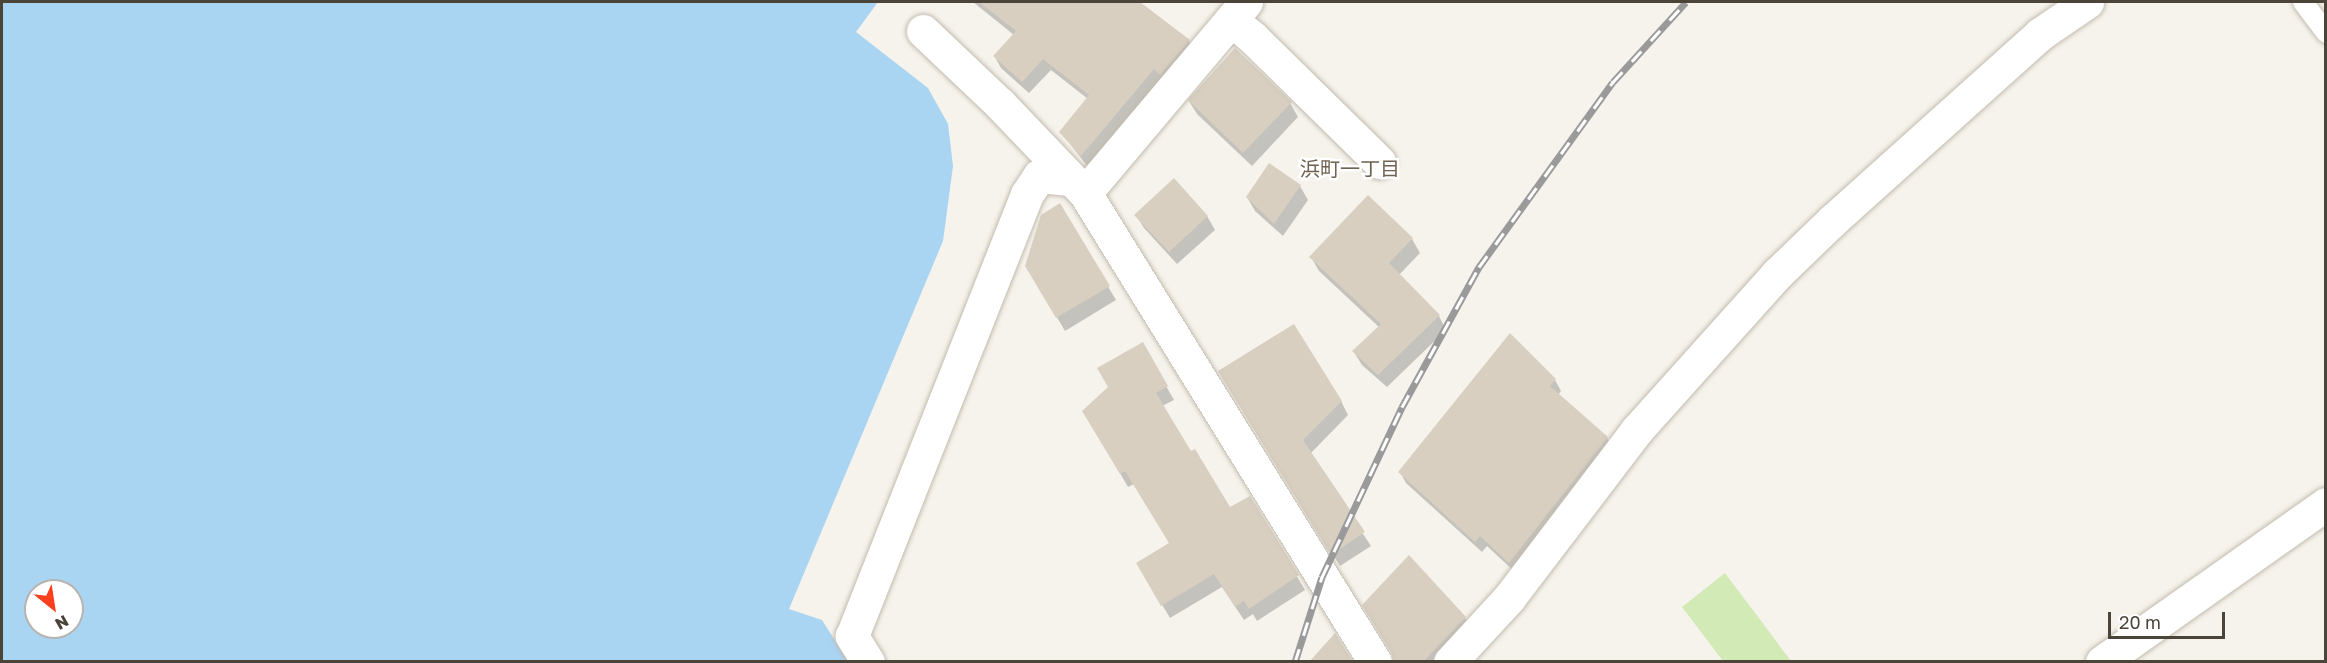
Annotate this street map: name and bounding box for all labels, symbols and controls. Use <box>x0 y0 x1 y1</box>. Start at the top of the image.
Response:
district label: 浜町一丁目 <box>1300 156 1400 180</box>
north arrow <box>24 579 84 639</box>
scale bar <box>2111 600 2228 638</box>
text: N <box>52 611 72 635</box>
text: 20 m <box>2119 611 2161 633</box>

